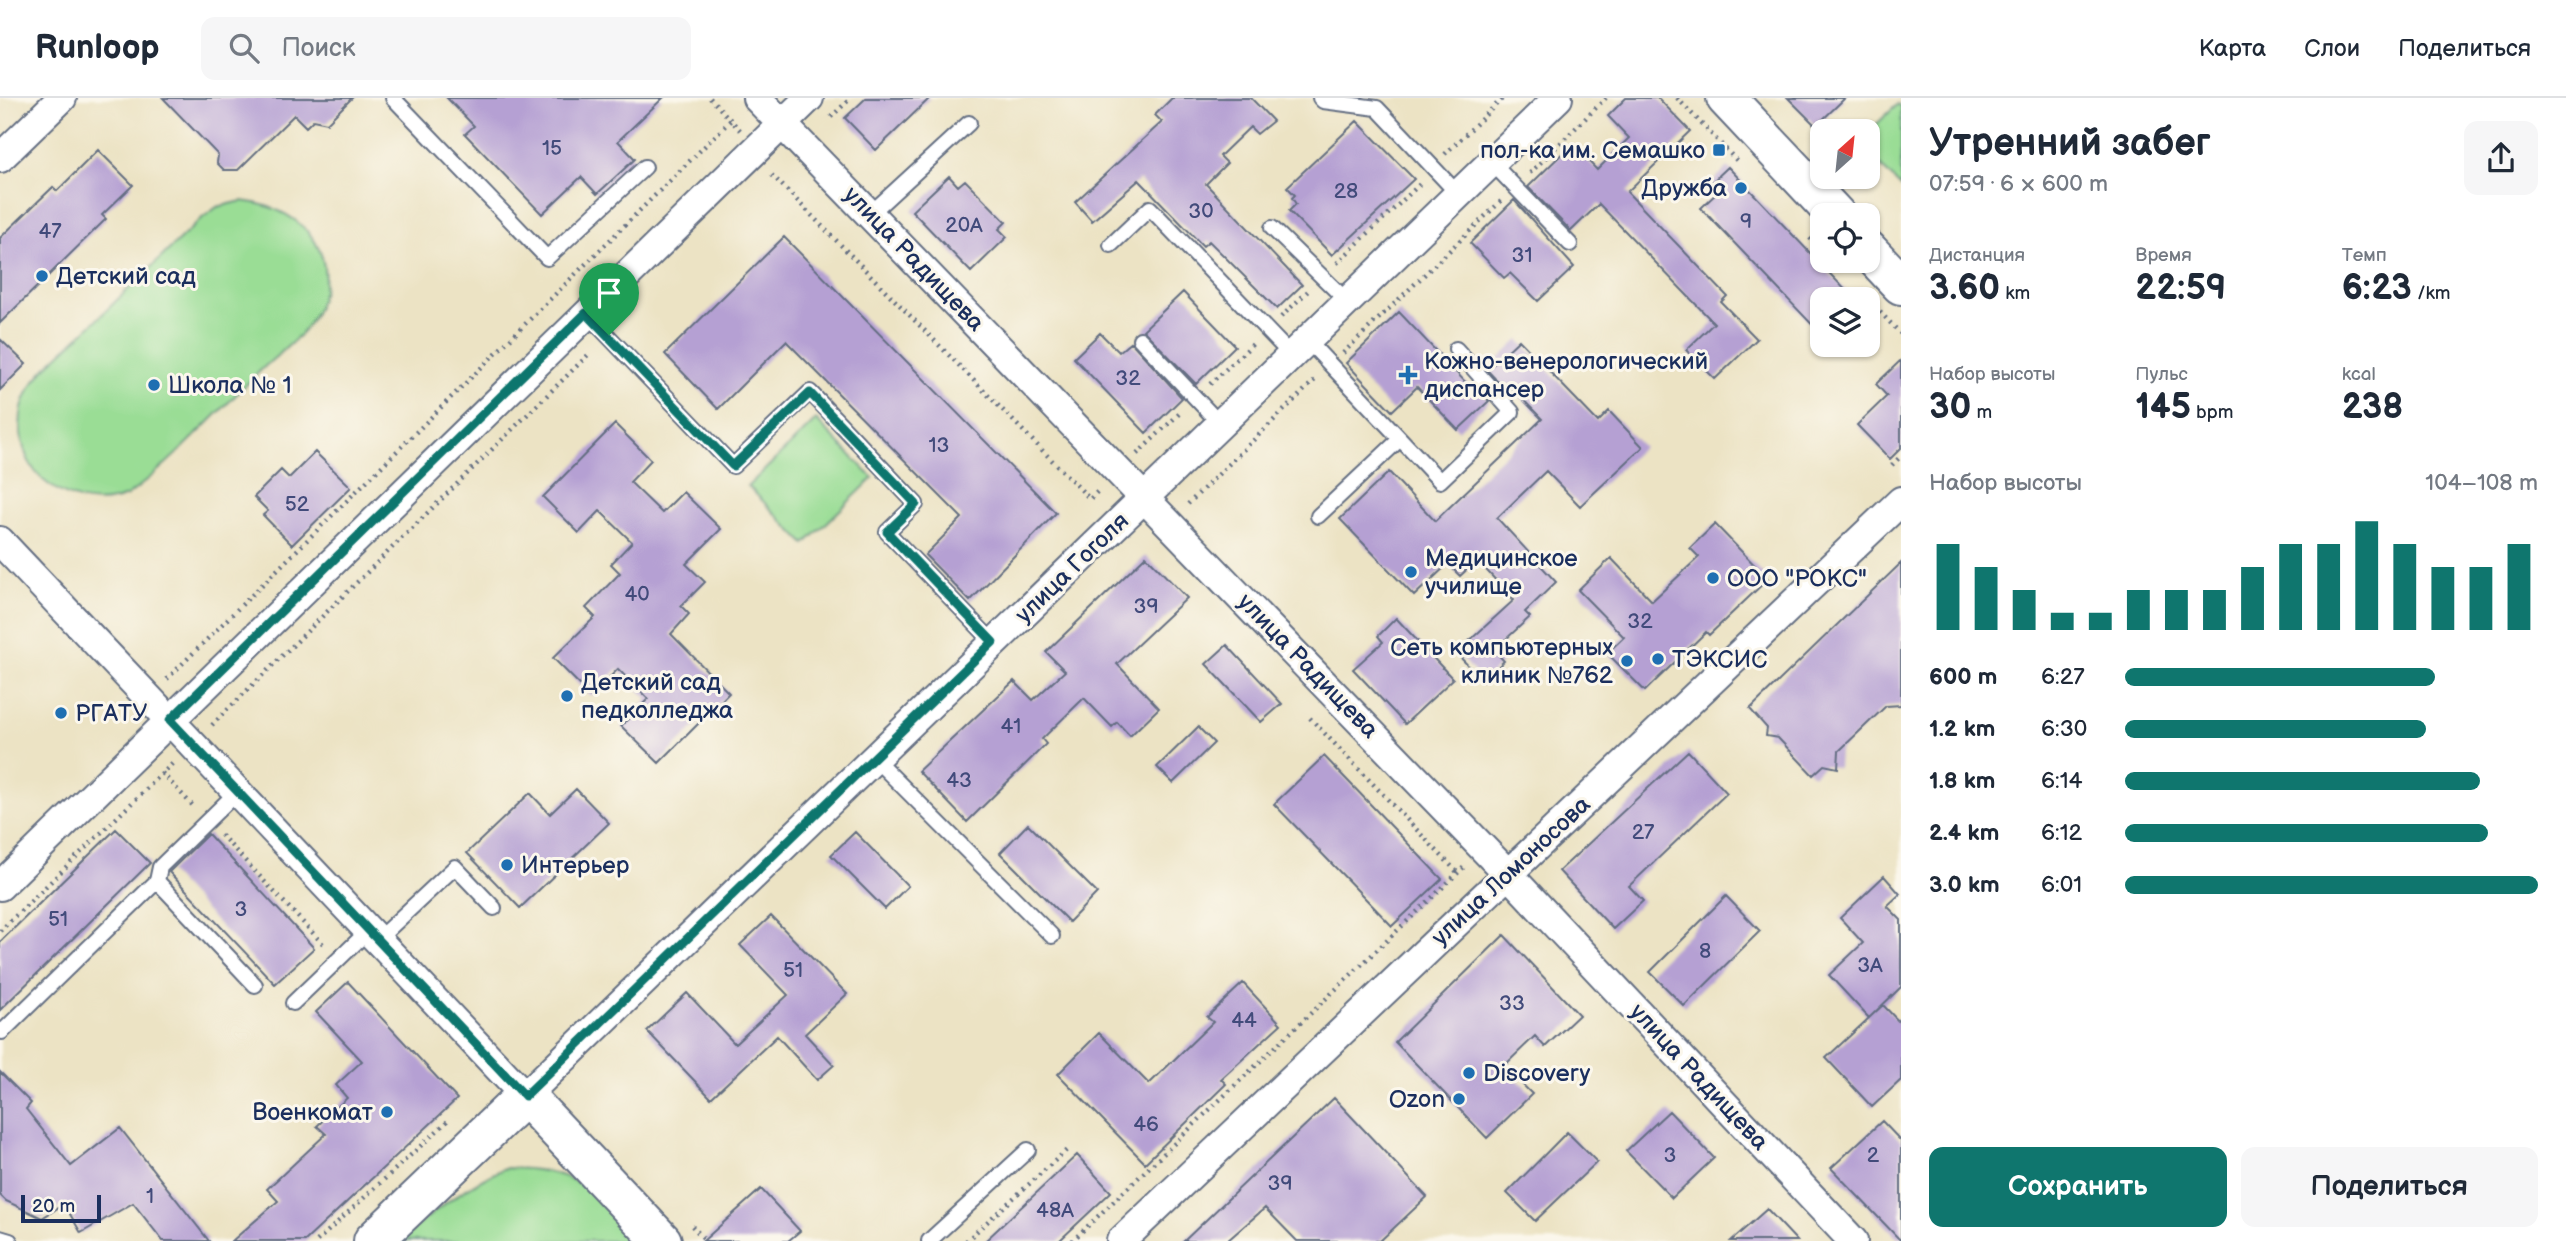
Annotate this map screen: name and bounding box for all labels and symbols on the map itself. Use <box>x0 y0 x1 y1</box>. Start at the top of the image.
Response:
north arrow <box>1810 119 1880 189</box>
house number: 15 <box>542 136 562 161</box>
place label: пол-ка им. Семашко <box>1480 136 1705 165</box>
marker: пол-ка им. Семашко <box>1711 142 1727 158</box>
place label: Дружба <box>1641 174 1727 203</box>
house number: 28 <box>1334 179 1358 204</box>
marker: Дружба <box>1733 180 1749 196</box>
street label: улица Радищева <box>838 181 990 337</box>
house number: 30 <box>1188 199 1214 224</box>
house number: 9 <box>1740 209 1752 234</box>
house number: 20А <box>945 213 983 238</box>
house number: 47 <box>38 219 62 244</box>
house number: 31 <box>1511 243 1533 268</box>
place label: Детский сад <box>56 262 196 291</box>
pin <box>579 263 639 335</box>
marker: Детский сад <box>34 268 50 284</box>
place label: Кожно-венерологический диспансер <box>1424 347 1708 404</box>
marker: Кожно-венерологический диспансер <box>1398 365 1418 385</box>
house number: 32 <box>1115 366 1141 391</box>
place label: Школа № 1 <box>168 371 292 400</box>
marker: Школа № 1 <box>146 377 162 393</box>
house number: 13 <box>928 433 950 458</box>
house number: 52 <box>285 492 310 517</box>
street label: улица Гоголя <box>1009 507 1135 629</box>
place label: Медицинское училище <box>1425 544 1578 601</box>
marker: Медицинское училище <box>1403 564 1419 580</box>
place label: ООО "РОКС" <box>1727 564 1867 593</box>
marker: ООО "РОКС" <box>1705 570 1721 586</box>
house number: 40 <box>624 582 650 607</box>
street label: улица Радищева <box>1232 588 1384 744</box>
house number: 39 <box>1133 594 1159 619</box>
house number: 32 <box>1627 609 1653 634</box>
place label: Сеть компьютерных клиник №762 <box>1390 633 1613 690</box>
place label: ТЭКСИС <box>1672 645 1767 674</box>
marker: ТЭКСИС <box>1650 651 1666 667</box>
marker: Сеть компьютерных клиник №762 <box>1619 653 1635 669</box>
place label: Детский сад педколледжа <box>581 668 733 725</box>
marker: Детский сад педколледжа <box>559 688 575 704</box>
place label: РГАТУ <box>75 699 148 728</box>
marker: РГАТУ <box>53 705 69 721</box>
house number: 41 <box>1001 714 1021 739</box>
house number: 43 <box>946 768 972 793</box>
street label: улица Ломоносова <box>1426 790 1596 952</box>
house number: 27 <box>1632 820 1655 845</box>
place label: Интерьер <box>521 851 630 880</box>
marker: Интерьер <box>499 857 515 873</box>
house number: 3 <box>235 897 247 922</box>
house number: 51 <box>48 907 68 932</box>
house number: 8 <box>1699 939 1711 964</box>
house number: 3А <box>1857 953 1883 978</box>
house number: 51 <box>783 958 803 983</box>
house number: 33 <box>1499 991 1525 1016</box>
street label: улица Радищева <box>1624 998 1774 1156</box>
house number: 44 <box>1231 1008 1257 1033</box>
place label: Discovery <box>1483 1059 1591 1088</box>
marker: Discovery <box>1461 1065 1477 1081</box>
place label: Ozon <box>1389 1085 1445 1114</box>
marker: Ozon <box>1451 1091 1467 1107</box>
place label: Военкомат <box>252 1098 373 1127</box>
marker: Военкомат <box>379 1104 395 1120</box>
house number: 46 <box>1133 1112 1159 1137</box>
house number: 3 <box>1664 1143 1676 1168</box>
house number: 2 <box>1867 1143 1880 1168</box>
house number: 39 <box>1267 1171 1293 1196</box>
house number: 1 <box>146 1184 154 1209</box>
scale bar <box>21 1192 102 1224</box>
house number: 48А <box>1036 1198 1074 1223</box>

